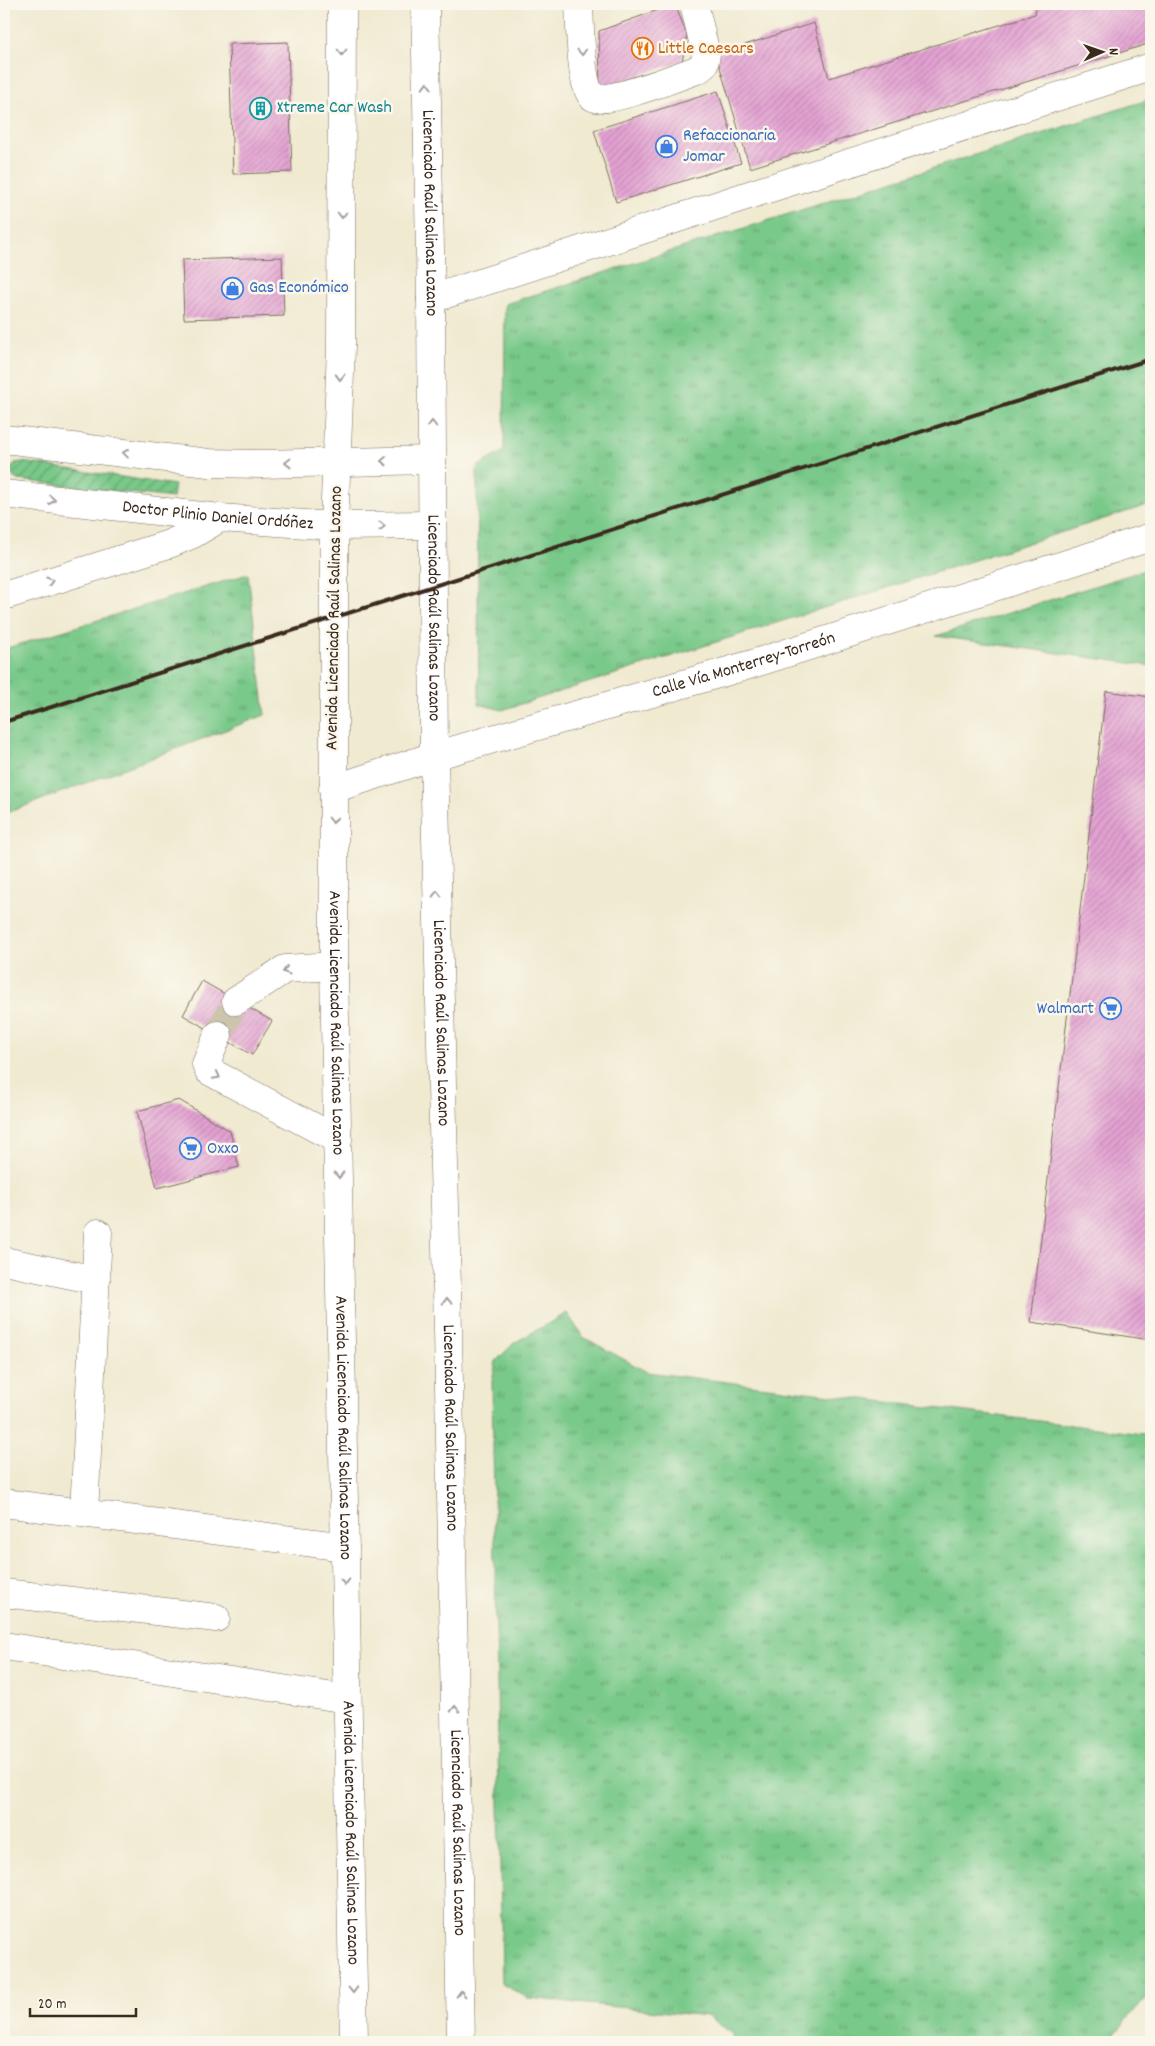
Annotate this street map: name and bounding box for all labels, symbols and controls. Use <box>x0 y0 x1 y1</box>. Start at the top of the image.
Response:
north arrow <box>1078 28 1128 78</box>
restaurant icon: Little Caesars <box>630 37 654 61</box>
place label: Little Caesars <box>658 37 754 62</box>
text: N <box>1103 48 1123 56</box>
one-way arrow <box>337 49 347 57</box>
one-way arrow <box>576 49 587 57</box>
one-way arrow <box>422 82 432 90</box>
building icon: Xtreme Car Wash <box>249 96 273 120</box>
place label: Xtreme Car Wash <box>277 96 392 121</box>
street label: Licenciado Raúl Salinas Lozano <box>415 109 444 316</box>
place label: Refaccionaria Jomar <box>683 124 776 170</box>
shop icon: Refaccionaria Jomar <box>655 134 679 158</box>
one-way arrow <box>337 212 347 219</box>
shop icon: Gas Económico <box>221 276 245 300</box>
place label: Gas Económico <box>249 276 349 301</box>
one-way arrow <box>335 374 345 382</box>
one-way arrow <box>427 419 437 427</box>
one-way arrow <box>122 448 130 459</box>
one-way arrow <box>380 456 388 466</box>
one-way arrow <box>284 458 292 468</box>
street label: Avenida Licenciado Raúl Salinas Lozano <box>320 486 350 750</box>
one-way arrow <box>49 494 57 505</box>
street label: Doctor Plinio Daniel Ordóñez <box>121 495 314 537</box>
street label: Licenciado Raúl Salinas Lozano <box>420 515 446 721</box>
one-way arrow <box>379 520 387 531</box>
one-way arrow <box>46 577 54 587</box>
street label: Calle Vía Monterrey-Torreón <box>649 626 838 705</box>
one-way arrow <box>328 816 339 824</box>
one-way arrow <box>432 890 442 898</box>
street label: Avenida Licenciado Raúl Salinas Lozano <box>322 891 350 1155</box>
street label: Licenciado Raúl Salinas Lozano <box>425 919 456 1126</box>
one-way arrow <box>282 965 291 975</box>
place label: Walmart <box>1037 997 1094 1022</box>
supermarket icon: Walmart <box>1098 997 1122 1021</box>
one-way arrow <box>212 1070 221 1080</box>
supermarket icon: Oxxo <box>179 1137 203 1161</box>
place label: Oxxo <box>207 1137 239 1162</box>
one-way arrow <box>333 1171 344 1179</box>
street label: Avenida Licenciado Raúl Salinas Lozano <box>328 1295 358 1560</box>
one-way arrow <box>442 1297 452 1304</box>
street label: Licenciado Raúl Salinas Lozano <box>435 1324 464 1531</box>
one-way arrow <box>340 1579 350 1587</box>
street label: Avenida Licenciado Raúl Salinas Lozano <box>335 1700 365 1965</box>
one-way arrow <box>450 1704 460 1712</box>
street label: Licenciado Raúl Salinas Lozano <box>443 1729 472 1936</box>
scale bar <box>30 1986 136 2018</box>
one-way arrow <box>348 1986 359 1994</box>
one-way arrow <box>456 1989 466 1997</box>
text: 20 m <box>38 1994 66 2016</box>

